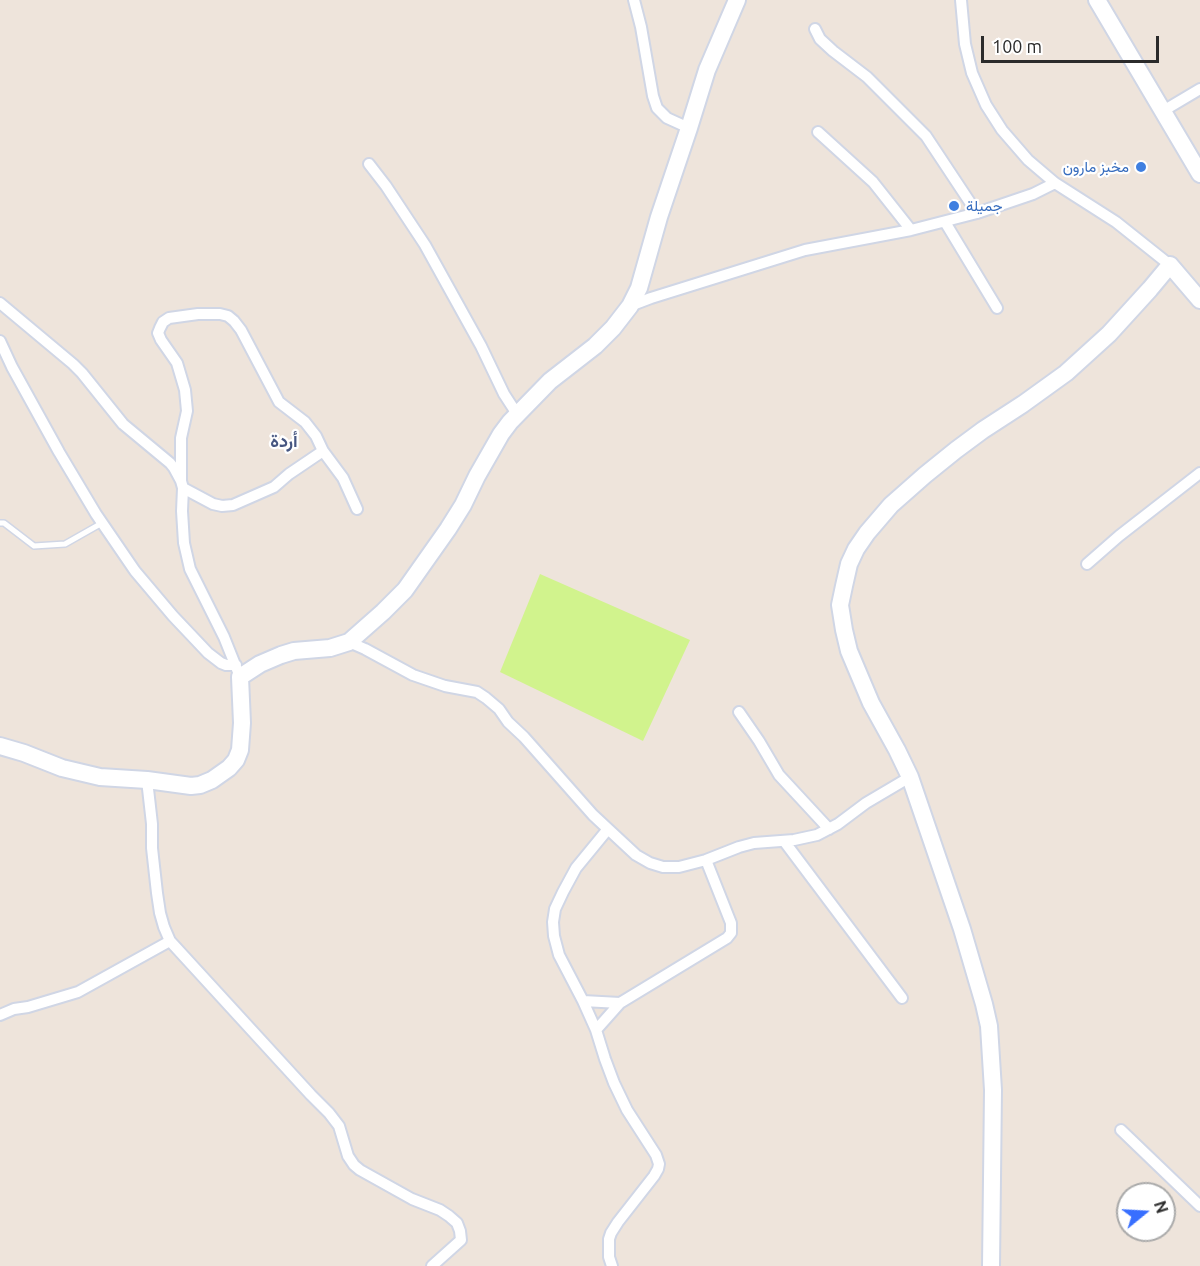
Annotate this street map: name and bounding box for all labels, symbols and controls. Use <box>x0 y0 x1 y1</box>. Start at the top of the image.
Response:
scale bar <box>984 24 1162 62</box>
text: 100 m <box>992 36 1042 56</box>
place label: مخبز مارون <box>1063 158 1129 176</box>
marker: مخبز مارون <box>1134 160 1148 174</box>
place label: جميلة <box>966 197 1003 215</box>
marker: جميلة <box>947 199 961 213</box>
district label: أردة <box>270 430 298 452</box>
north arrow <box>1116 1182 1176 1242</box>
text: N <box>1151 1199 1172 1216</box>

